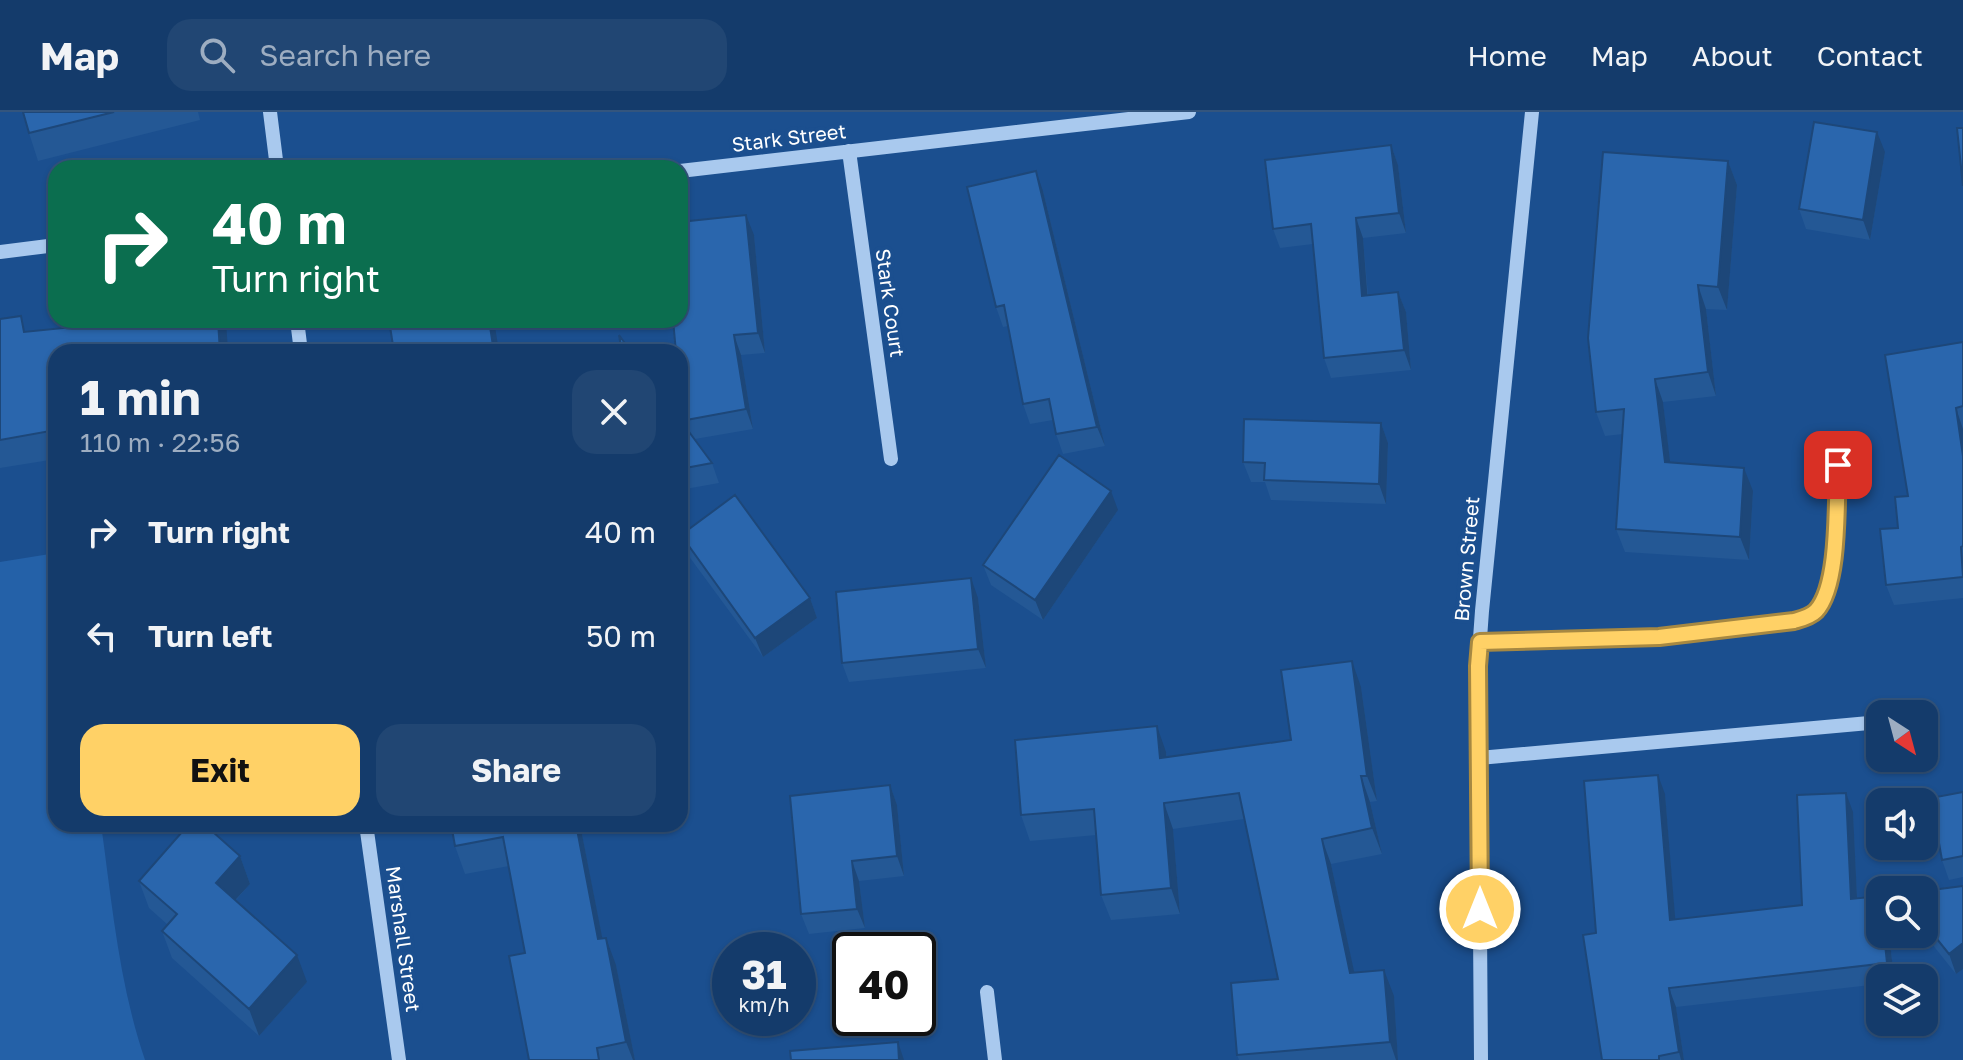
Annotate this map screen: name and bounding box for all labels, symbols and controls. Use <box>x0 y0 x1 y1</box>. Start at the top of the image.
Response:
search box <box>167 19 727 91</box>
text: Map <box>40 33 119 78</box>
icon: search <box>195 33 239 77</box>
text: Search here <box>259 37 431 73</box>
text: Home <box>1468 39 1547 72</box>
text: Map <box>1591 39 1648 72</box>
text: About <box>1692 39 1773 72</box>
text: Contact <box>1817 39 1923 72</box>
street label: Stark Street <box>730 118 847 156</box>
text: 40 m <box>212 189 346 256</box>
icon: right <box>80 192 184 296</box>
street label: Stark Court <box>871 247 911 359</box>
text: Turn right <box>212 257 380 300</box>
text: 1 min <box>80 368 201 426</box>
button: close <box>572 370 656 454</box>
text: 110 m · 22:56 <box>80 427 240 458</box>
pin <box>1804 431 1872 499</box>
icon: arrive <box>1816 443 1860 487</box>
street label: Brown Street <box>1449 495 1483 622</box>
icon: right <box>80 510 124 554</box>
text: Turn right <box>148 514 290 550</box>
text: 40 m <box>585 514 656 550</box>
icon: left <box>80 614 124 658</box>
text: Turn left <box>148 618 273 654</box>
text: 50 m <box>586 618 656 654</box>
north arrow <box>1866 700 1938 772</box>
map controls <box>1866 700 1938 1036</box>
button: Exit <box>80 724 360 816</box>
button: Share <box>376 724 656 816</box>
button: sound <box>1866 788 1938 860</box>
street label: Marshall Street <box>382 864 426 1014</box>
position arrow <box>1438 867 1522 951</box>
button: search <box>1866 876 1938 948</box>
speed limit sign: 40 <box>832 932 936 1036</box>
text: 31 <box>742 950 787 998</box>
button: layers <box>1866 964 1938 1036</box>
text: km/h <box>739 992 789 1016</box>

